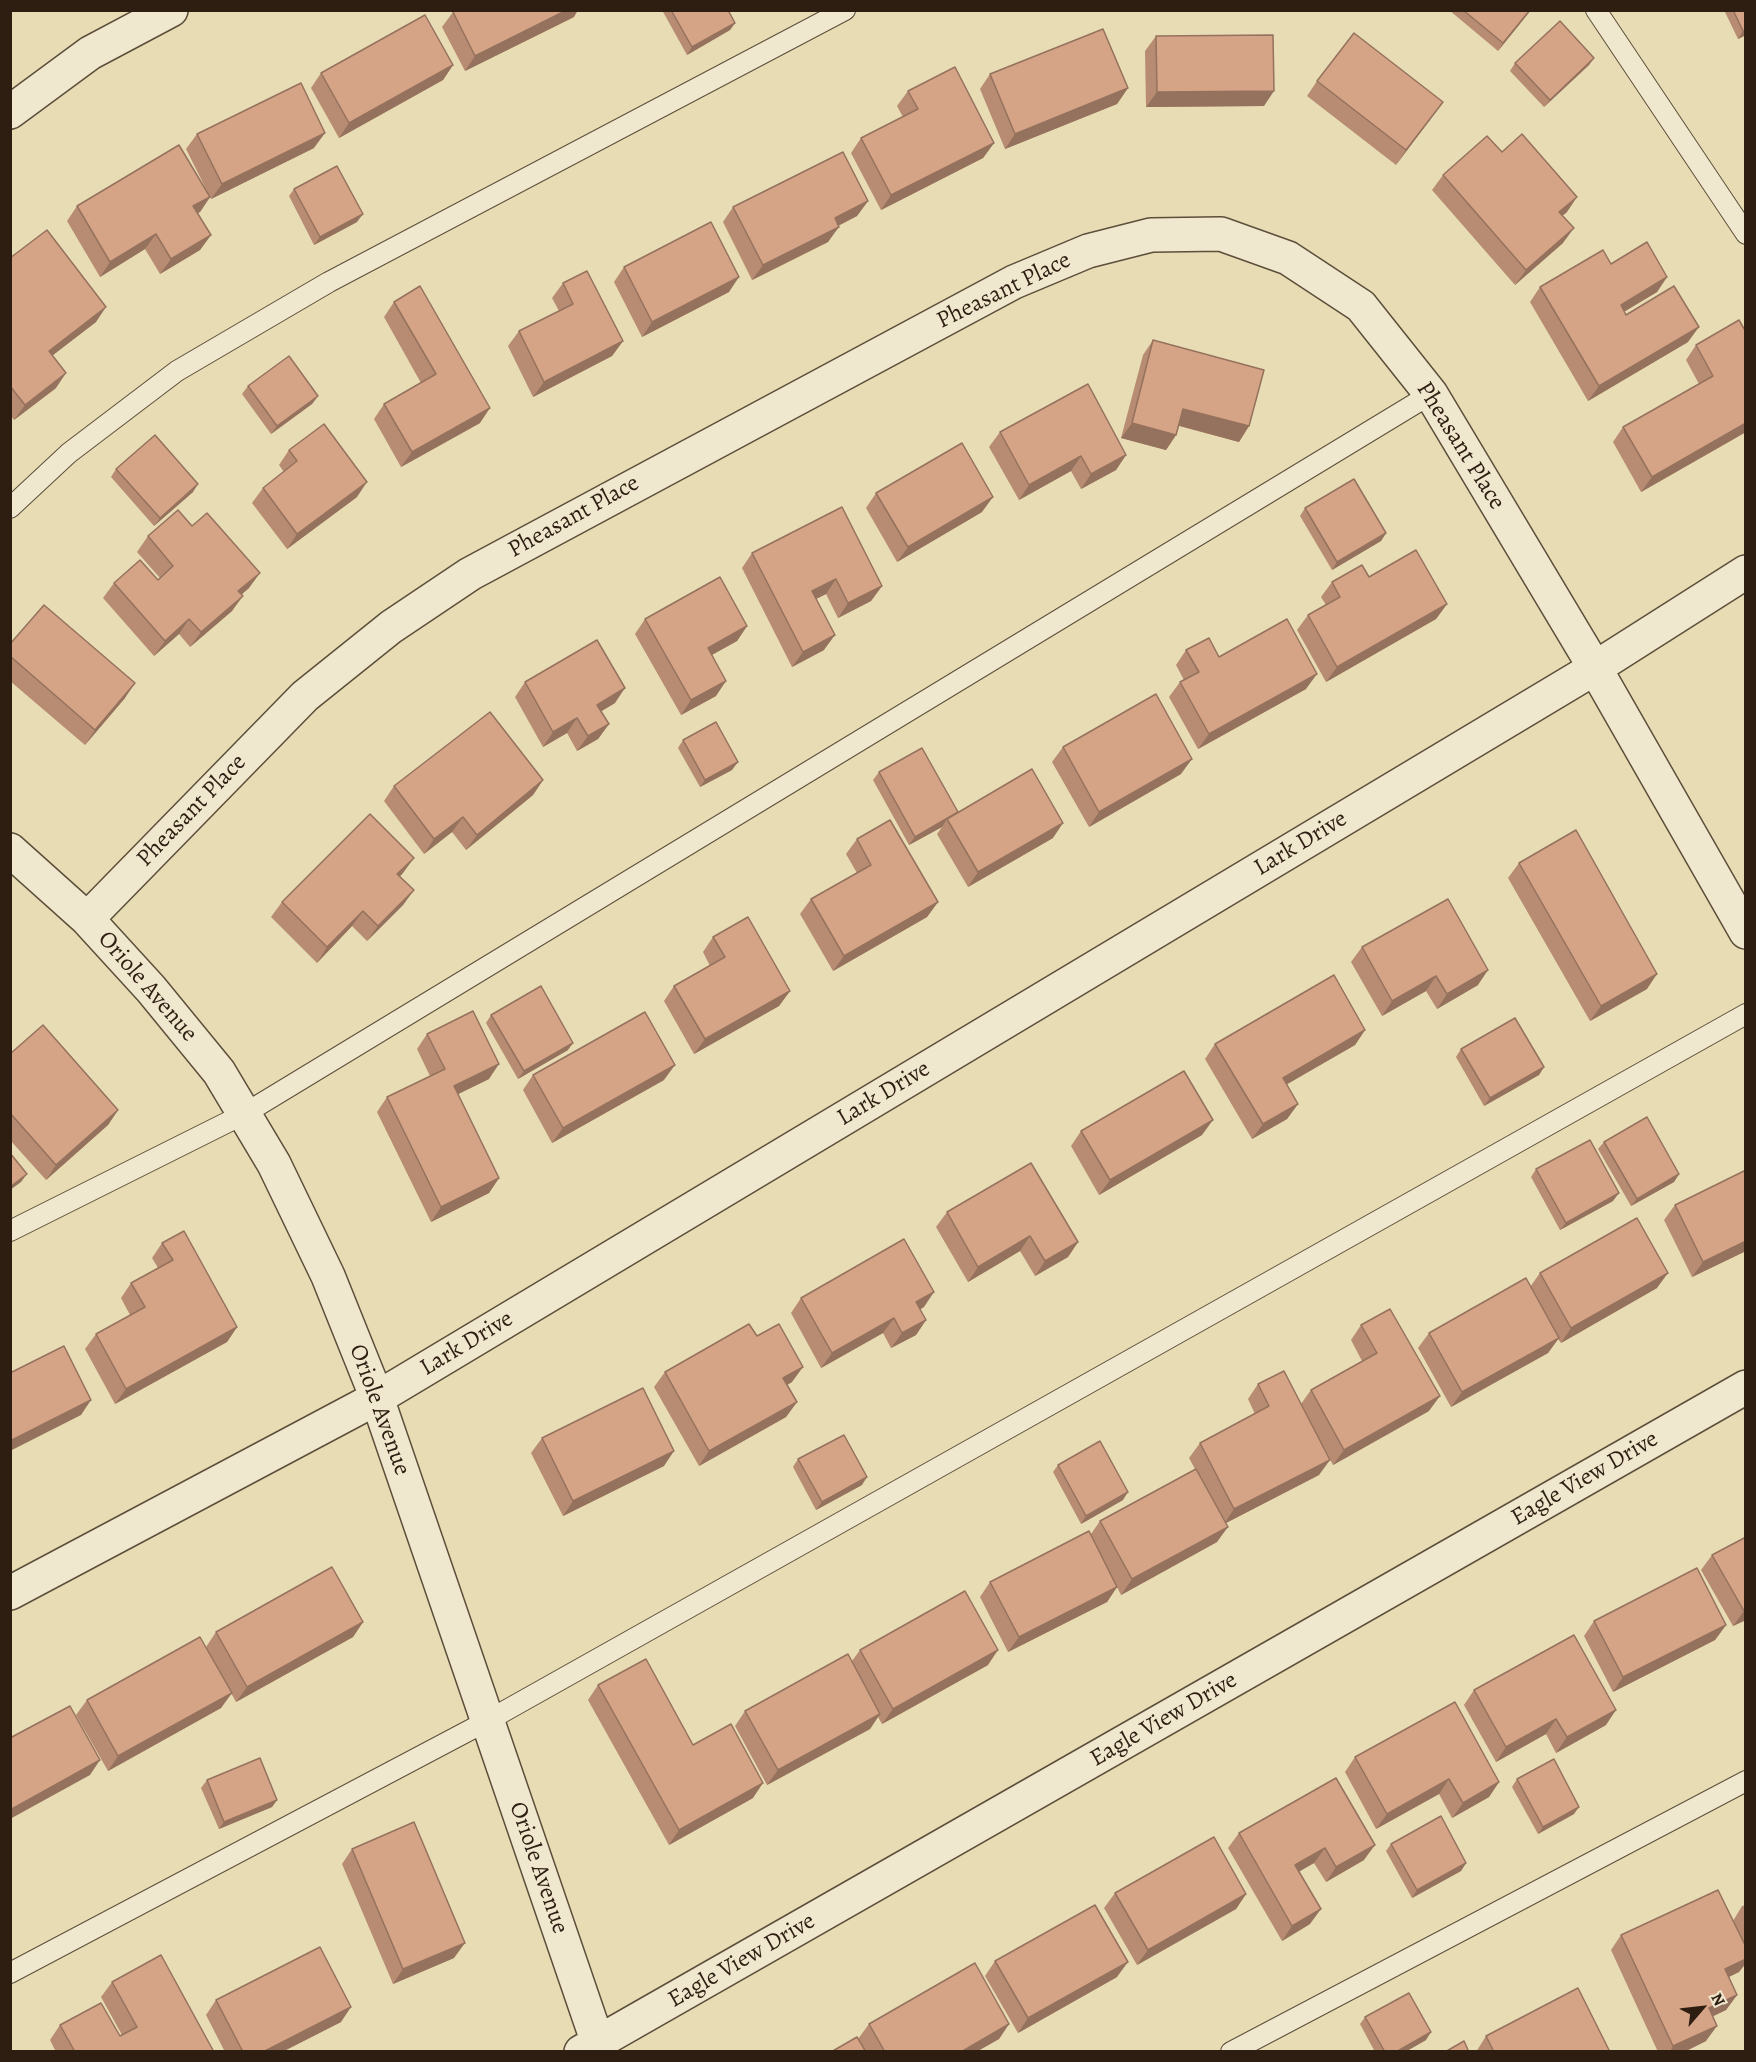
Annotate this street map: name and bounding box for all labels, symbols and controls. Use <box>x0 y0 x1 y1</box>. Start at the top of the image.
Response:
street label: Pheasant Place <box>932 246 1076 336</box>
street label: Pheasant Place <box>1409 377 1511 515</box>
street label: Pheasant Place <box>503 469 645 565</box>
street label: Pheasant Place <box>131 749 253 873</box>
street label: Lark Drive <box>1249 805 1353 883</box>
street label: Oriole Avenue <box>91 926 203 1048</box>
street label: Lark Drive <box>832 1055 936 1133</box>
street label: Lark Drive <box>415 1305 519 1383</box>
street label: Oriole Avenue <box>342 1341 416 1479</box>
street label: Eagle View Drive <box>1506 1425 1664 1533</box>
street label: Eagle View Drive <box>1085 1666 1243 1774</box>
street label: Oriole Avenue <box>502 1798 574 1938</box>
street label: Eagle View Drive <box>663 1907 821 2015</box>
north arrow <box>1672 1978 1732 2038</box>
text: N <box>1705 1989 1730 2010</box>

